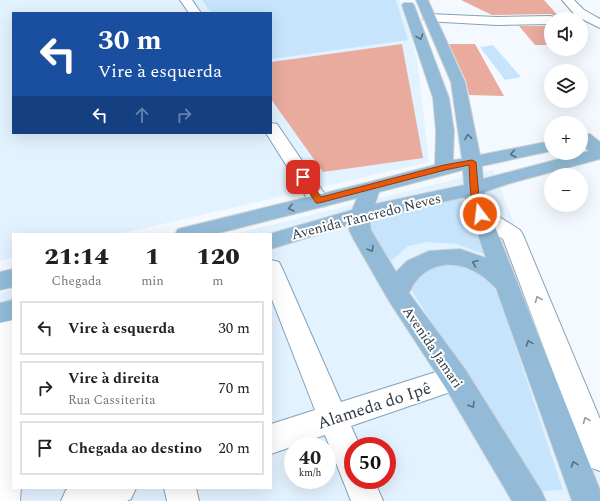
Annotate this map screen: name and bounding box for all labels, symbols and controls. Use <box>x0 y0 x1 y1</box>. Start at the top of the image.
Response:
map controls <box>544 12 588 212</box>
button: sound <box>544 12 588 56</box>
text: 30 m <box>98 19 162 62</box>
icon: left <box>32 28 84 80</box>
one-way arrow <box>415 33 423 40</box>
text: Vire à esquerda <box>98 58 222 85</box>
button: layers <box>544 64 588 108</box>
icon: left <box>89 104 111 126</box>
icon: ahead <box>131 104 153 126</box>
icon: right <box>173 104 195 126</box>
button: + <box>544 116 588 160</box>
one-way arrow <box>464 134 473 140</box>
one-way arrow <box>510 149 516 157</box>
pin <box>286 160 320 194</box>
icon: arrive <box>292 166 314 188</box>
button: − <box>544 168 588 212</box>
street label: Avenida Tancredo Neves <box>289 188 443 245</box>
position arrow <box>459 193 501 235</box>
one-way arrow <box>288 203 295 211</box>
text: 21:14 <box>44 239 109 275</box>
text: 1 <box>145 239 160 275</box>
text: 120 <box>196 239 240 275</box>
one-way arrow <box>366 245 373 252</box>
one-way arrow <box>471 260 478 268</box>
text: Chegada <box>51 271 102 291</box>
text: min <box>141 271 164 291</box>
text: m <box>212 271 224 291</box>
one-way arrow <box>534 295 542 302</box>
street label: Avenida Jamari <box>397 302 468 392</box>
icon: left <box>34 317 56 339</box>
text: Vire à esquerda <box>68 317 175 340</box>
text: 30 m <box>218 317 250 340</box>
one-way arrow <box>525 339 534 346</box>
text: Vire à direita <box>68 367 159 390</box>
street label: Alameda do Ipê <box>314 375 435 437</box>
icon: right <box>34 377 56 399</box>
text: 70 m <box>218 377 250 400</box>
text: Rua Cassiterita <box>68 390 156 410</box>
one-way arrow <box>467 401 474 408</box>
one-way arrow <box>582 416 590 423</box>
icon: arrive <box>34 437 56 459</box>
text: Chegada ao destino <box>68 437 202 460</box>
text: 20 m <box>218 437 250 460</box>
speed limit sign: 50 <box>344 437 396 489</box>
text: 40 <box>299 443 321 473</box>
one-way arrow <box>571 461 579 468</box>
text: km/h <box>299 465 321 481</box>

